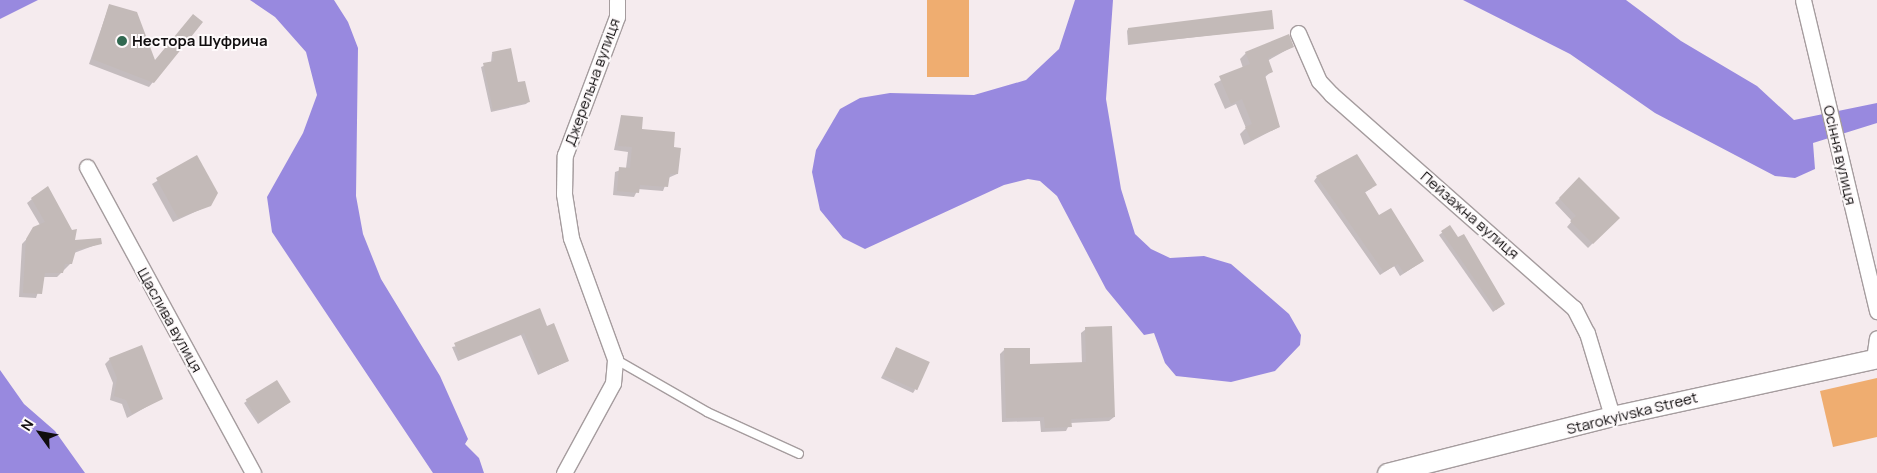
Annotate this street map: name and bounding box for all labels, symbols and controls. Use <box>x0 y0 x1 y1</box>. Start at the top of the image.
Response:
street label: Джерельна вулиця <box>561 16 623 148</box>
place label: Нестора Шуфрича <box>132 32 268 50</box>
marker: Нестора Шуфрича <box>116 35 128 47</box>
street label: Осіння вулиця <box>1820 103 1860 207</box>
street label: Пейзажна вулиця <box>1417 167 1523 263</box>
street label: Щаслива вулиця <box>134 264 206 376</box>
street label: Starokyivska Street <box>1565 388 1699 438</box>
north arrow <box>15 408 65 458</box>
text: N <box>16 415 38 434</box>

